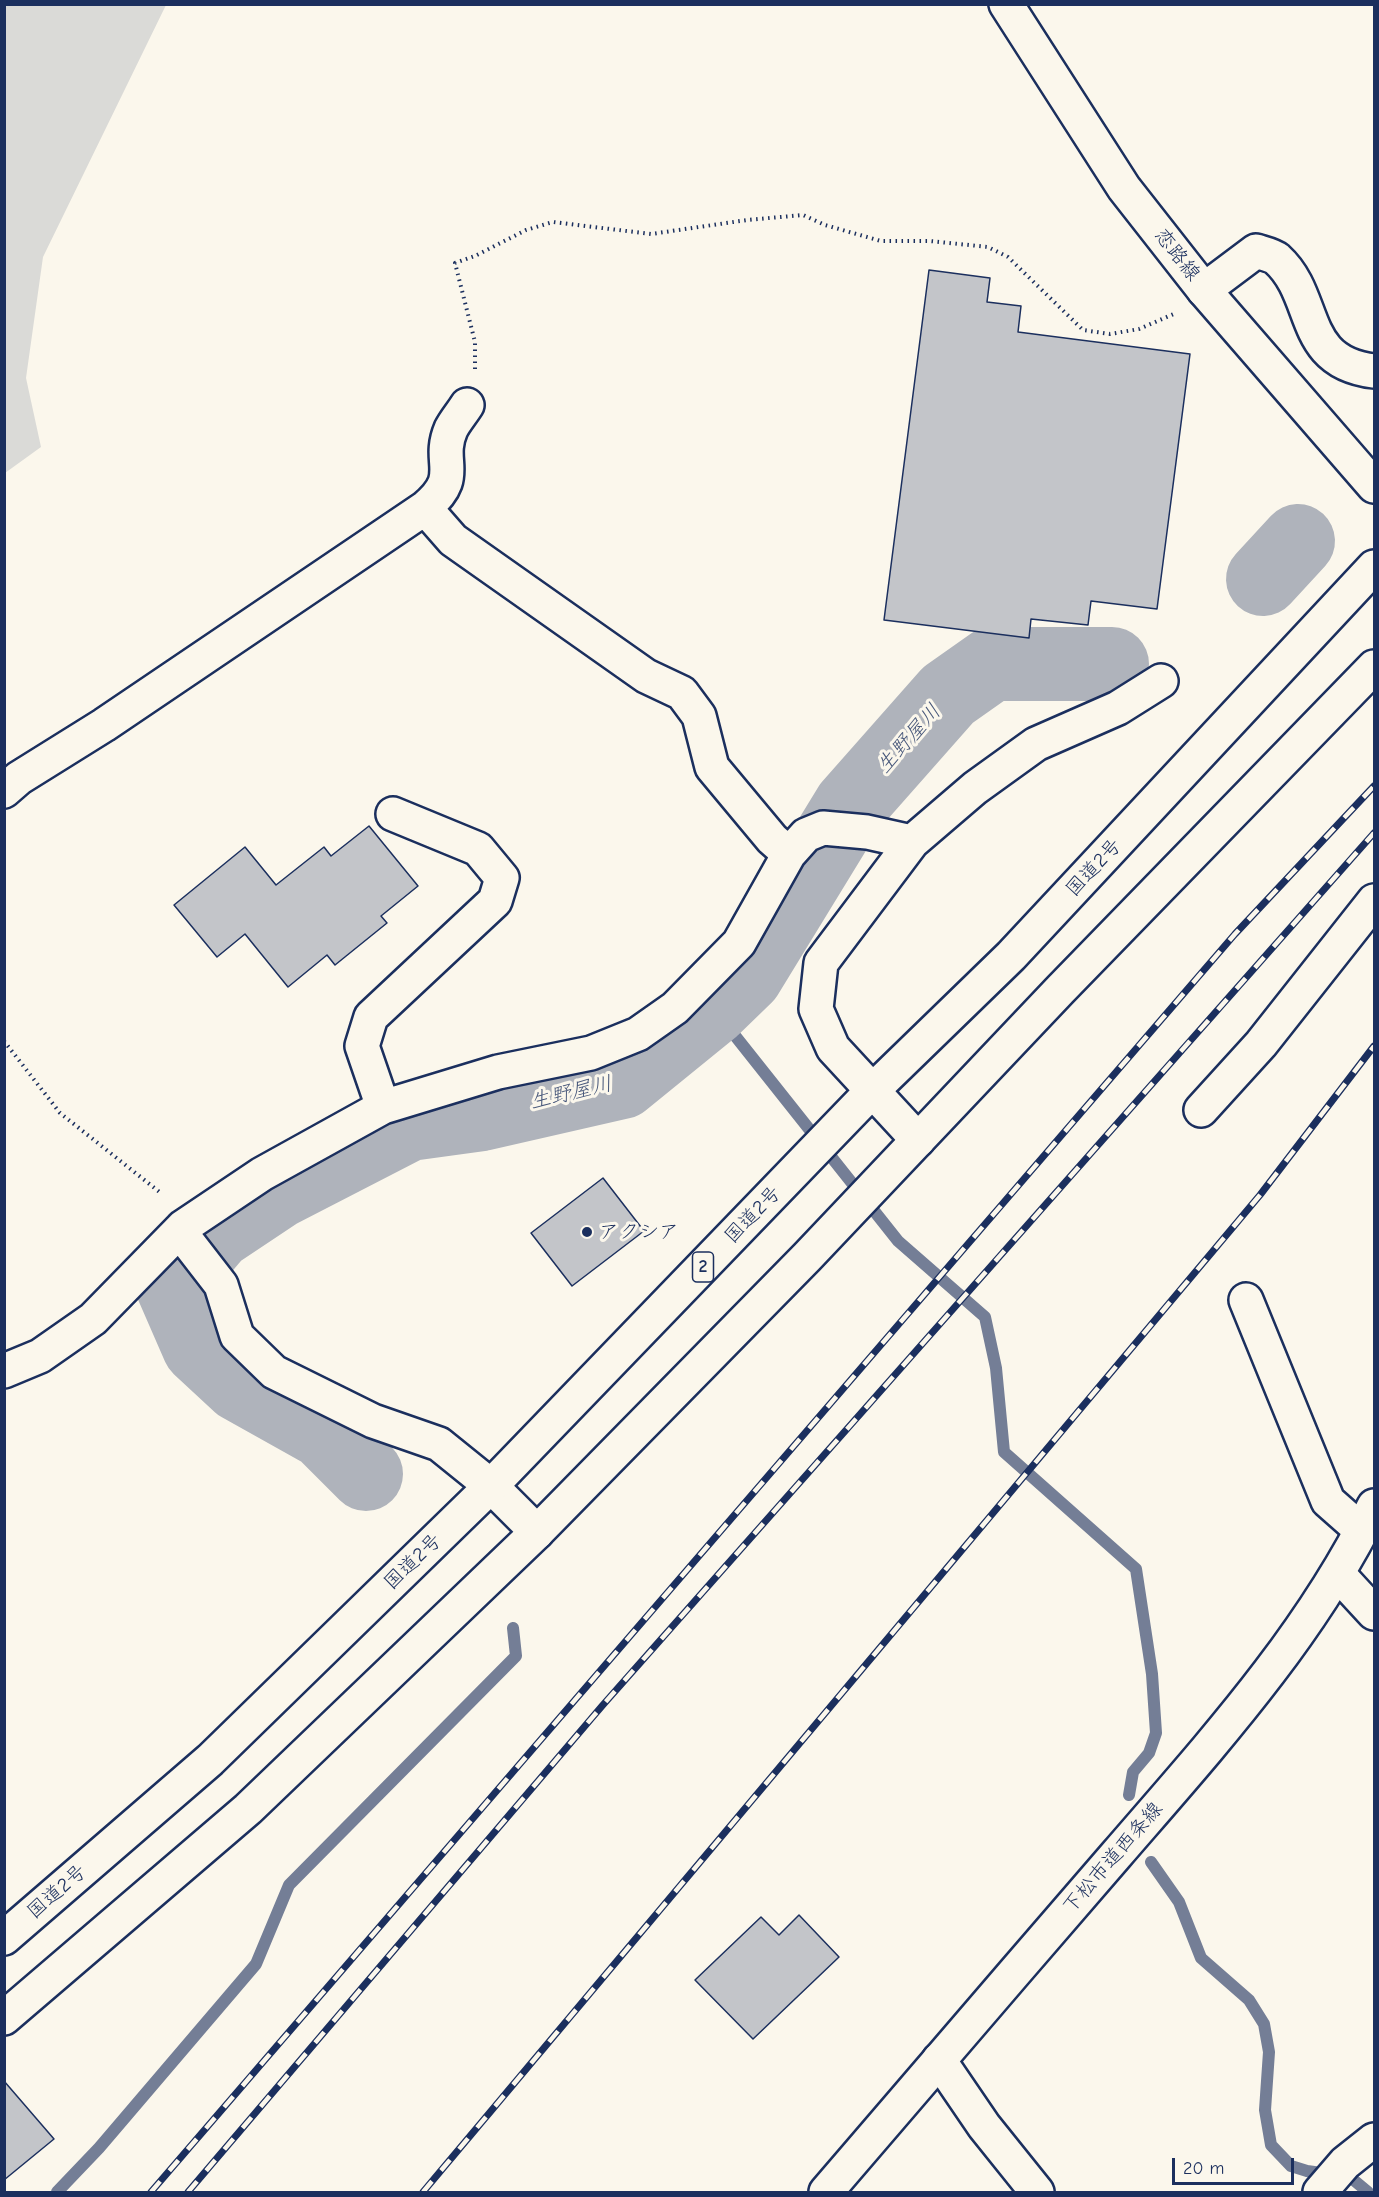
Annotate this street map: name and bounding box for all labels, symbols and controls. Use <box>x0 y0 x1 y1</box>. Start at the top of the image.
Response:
street label: 恋路線 <box>1149 224 1205 286</box>
water label: 生野屋川 <box>872 699 946 779</box>
street label: 国道2号 <box>1061 834 1127 902</box>
water label: 生野屋川 <box>527 1071 615 1115</box>
street label: 国道2号 <box>720 1181 786 1249</box>
place label: アクシア <box>599 1220 679 1244</box>
marker: アクシア <box>580 1225 594 1239</box>
road number: 2 <box>692 1252 714 1282</box>
street label: 国道2号 <box>379 1529 447 1595</box>
street label: 下松市道西条線 <box>1058 1797 1168 1919</box>
street label: 国道2号 <box>23 1860 91 1924</box>
scale bar <box>1175 2146 1296 2184</box>
text: 20 m <box>1183 2158 1224 2179</box>

